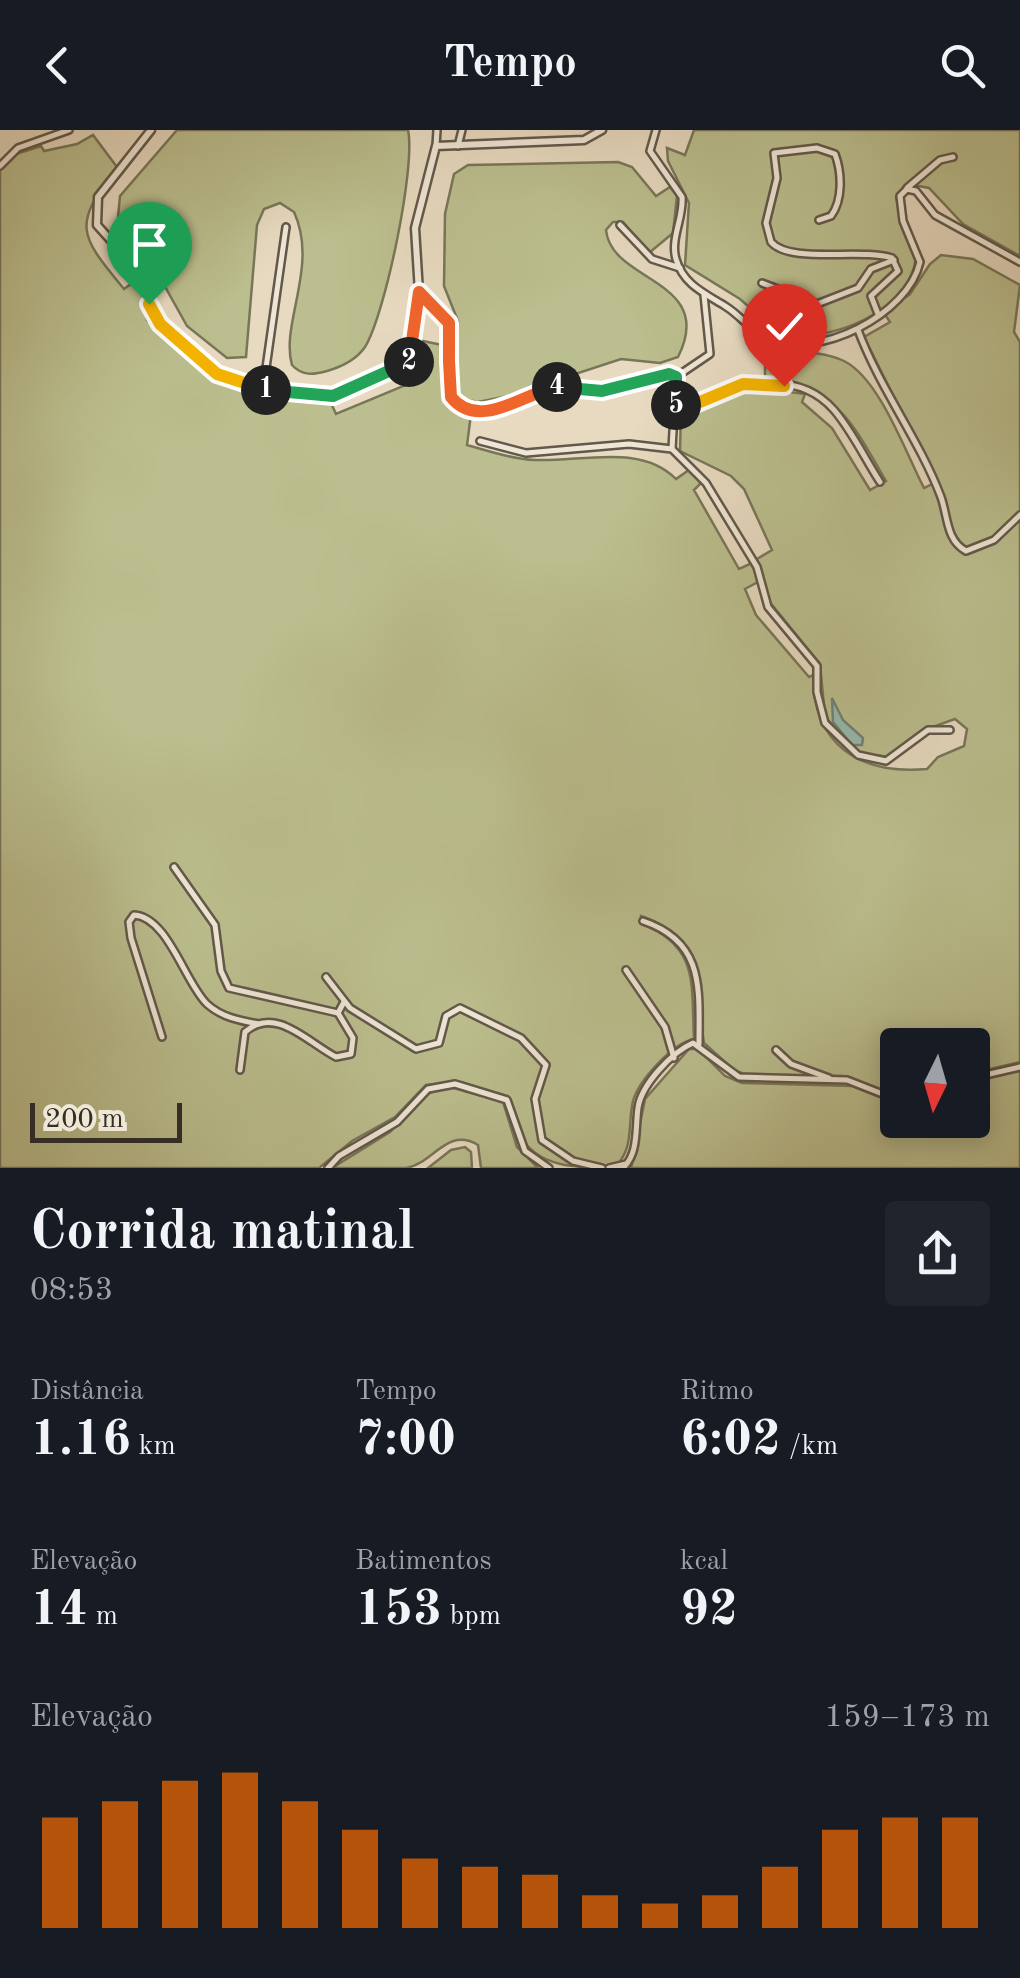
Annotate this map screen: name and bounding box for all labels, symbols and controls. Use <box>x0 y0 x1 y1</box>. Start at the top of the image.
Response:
icon: back <box>30 38 85 93</box>
icon: search <box>935 38 990 93</box>
text: Tempo <box>443 42 577 87</box>
pin <box>107 202 192 305</box>
icon: arrive <box>122 217 177 272</box>
pin <box>742 284 827 387</box>
icon: check <box>757 299 812 354</box>
pin: 2 <box>384 337 434 387</box>
text: 2 <box>401 348 417 376</box>
pin: 4 <box>532 362 582 412</box>
pin: 1 <box>241 365 291 415</box>
text: 4 <box>549 373 565 401</box>
text: 1 <box>258 376 274 404</box>
pin: 5 <box>651 380 701 430</box>
text: 5 <box>668 391 684 419</box>
north arrow <box>880 1028 990 1138</box>
map controls <box>880 1028 990 1138</box>
scale bar <box>30 1098 182 1143</box>
text: 200 m <box>45 1106 124 1134</box>
button: share <box>885 1201 990 1306</box>
text: Corrida matinal <box>30 1206 415 1261</box>
text: 08:53 <box>30 1275 113 1307</box>
text: Distância <box>30 1378 144 1406</box>
text: Tempo <box>355 1378 437 1406</box>
text: Ritmo <box>680 1378 754 1406</box>
text: 1.16 <box>30 1416 131 1466</box>
text: 7:00 <box>355 1416 456 1466</box>
text: 6:02 <box>680 1416 781 1466</box>
text: km <box>131 1433 176 1461</box>
text: /km <box>781 1433 838 1461</box>
text: Elevação <box>30 1548 137 1576</box>
text: Batimentos <box>355 1548 492 1576</box>
text: kcal <box>680 1548 728 1576</box>
text: 14 <box>30 1586 88 1636</box>
text: 153 <box>355 1586 442 1636</box>
text: 92 <box>680 1586 738 1636</box>
text: m <box>88 1603 118 1631</box>
text: bpm <box>442 1603 501 1631</box>
text: Elevação <box>30 1702 153 1734</box>
text: 159–173 m <box>824 1702 990 1734</box>

